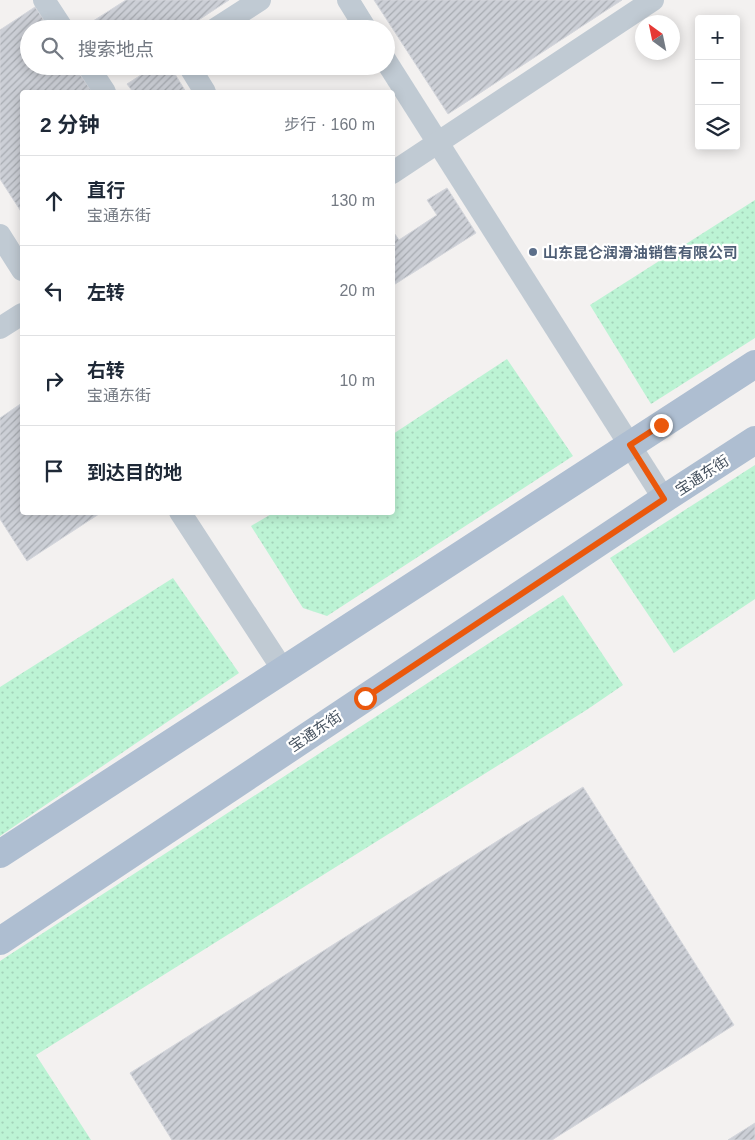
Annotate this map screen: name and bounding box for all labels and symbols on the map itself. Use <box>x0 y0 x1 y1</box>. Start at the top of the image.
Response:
north arrow <box>635 15 680 60</box>
place label: 山东昆仑润滑油销售有限公司 <box>543 244 738 261</box>
marker: 山东昆仑润滑油销售有限公司 <box>527 246 539 258</box>
route end <box>650 414 673 437</box>
street label: 宝通东街 <box>672 452 732 498</box>
route start <box>354 687 377 710</box>
street label: 宝通东街 <box>285 707 345 755</box>

